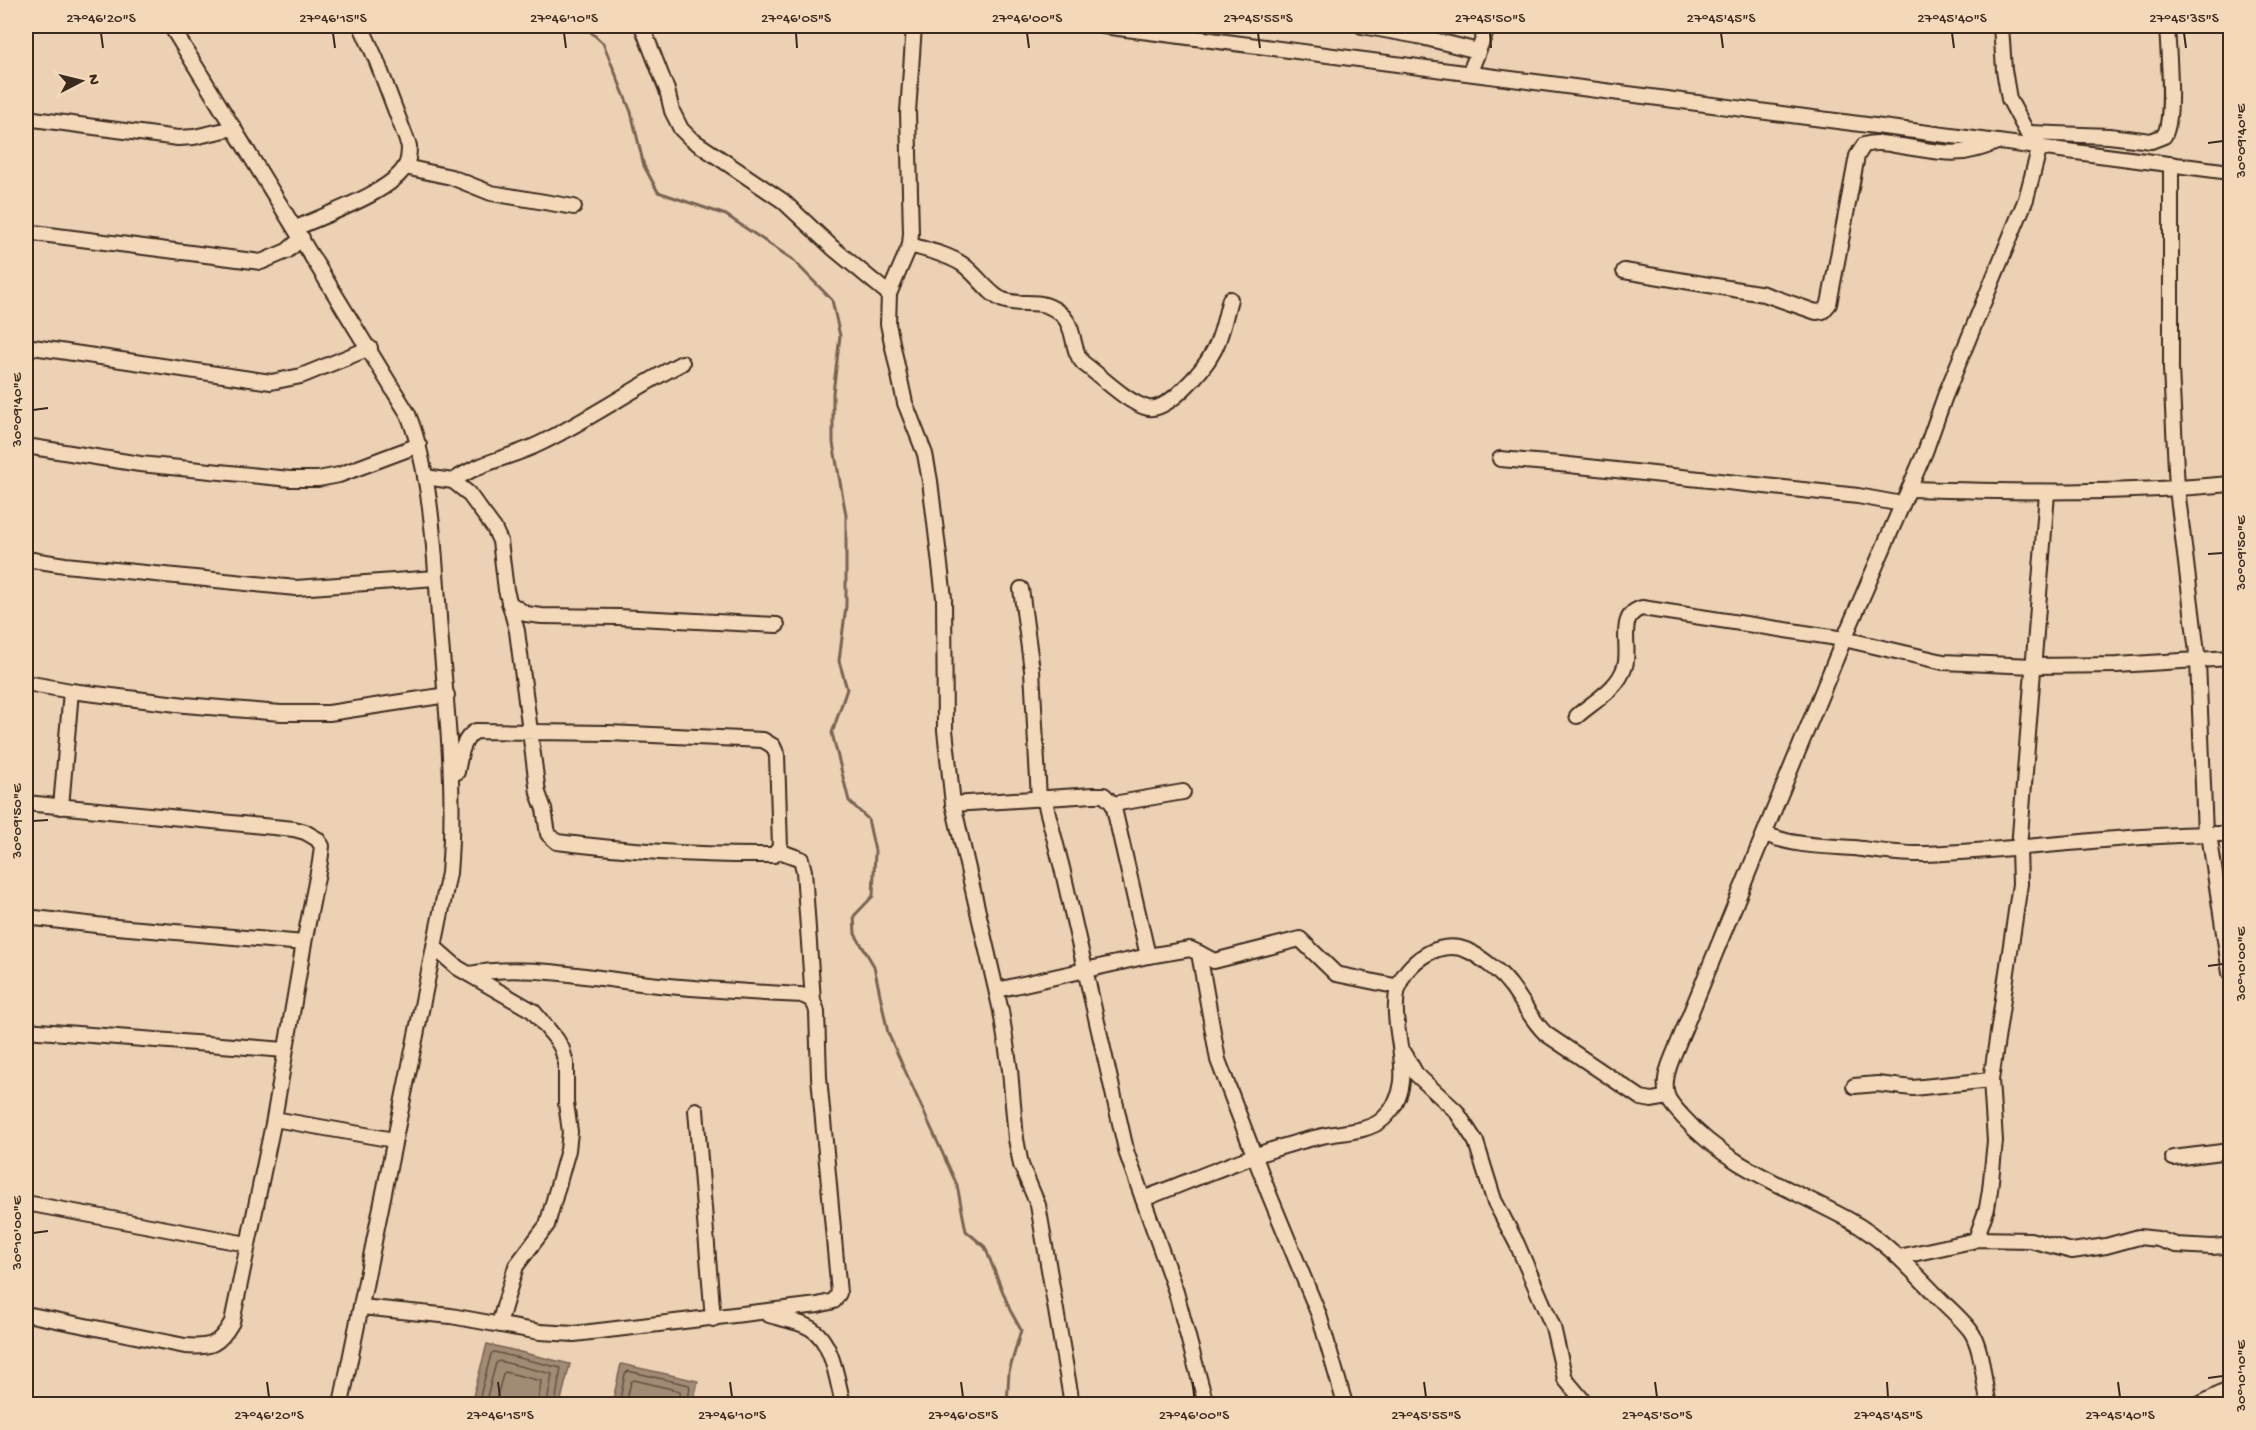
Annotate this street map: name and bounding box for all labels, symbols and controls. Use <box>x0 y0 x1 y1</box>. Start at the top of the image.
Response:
text: 27°46'20"S <box>66 10 136 28</box>
text: 27°46'15"S <box>299 10 367 28</box>
text: 27°46'10"S <box>530 10 598 28</box>
text: 27°46'05"S <box>761 10 831 28</box>
text: 27°46'00"S <box>992 10 1062 28</box>
text: 27°45'55"S <box>1223 10 1293 28</box>
text: 27°45'50"S <box>1455 10 1525 28</box>
text: 27°45'45"S <box>1687 10 1755 28</box>
text: 27°45'40"S <box>1917 10 1987 28</box>
text: 27°45'35"S <box>2149 10 2219 28</box>
north arrow <box>51 51 111 111</box>
text: N <box>82 73 103 86</box>
text: 30°09'40"E <box>2233 103 2251 179</box>
text: 30°09'40"E <box>9 372 27 448</box>
text: 30°09'50"E <box>2233 515 2251 591</box>
text: 30°09'50"E <box>9 783 27 859</box>
text: 30°10'00"E <box>2233 926 2251 1002</box>
text: 30°10'00"E <box>9 1195 27 1271</box>
text: 30°10'10"E <box>2233 1340 2251 1413</box>
text: 27°46'20"S <box>234 1407 304 1425</box>
text: 27°46'15"S <box>466 1407 534 1425</box>
text: 27°46'10"S <box>698 1407 766 1425</box>
text: 27°46'05"S <box>928 1407 998 1425</box>
text: 27°46'00"S <box>1159 1407 1229 1425</box>
text: 27°45'55"S <box>1391 1407 1461 1425</box>
text: 27°45'50"S <box>1622 1407 1692 1425</box>
text: 27°45'45"S <box>1854 1407 1922 1425</box>
text: 27°45'40"S <box>2085 1407 2155 1425</box>

